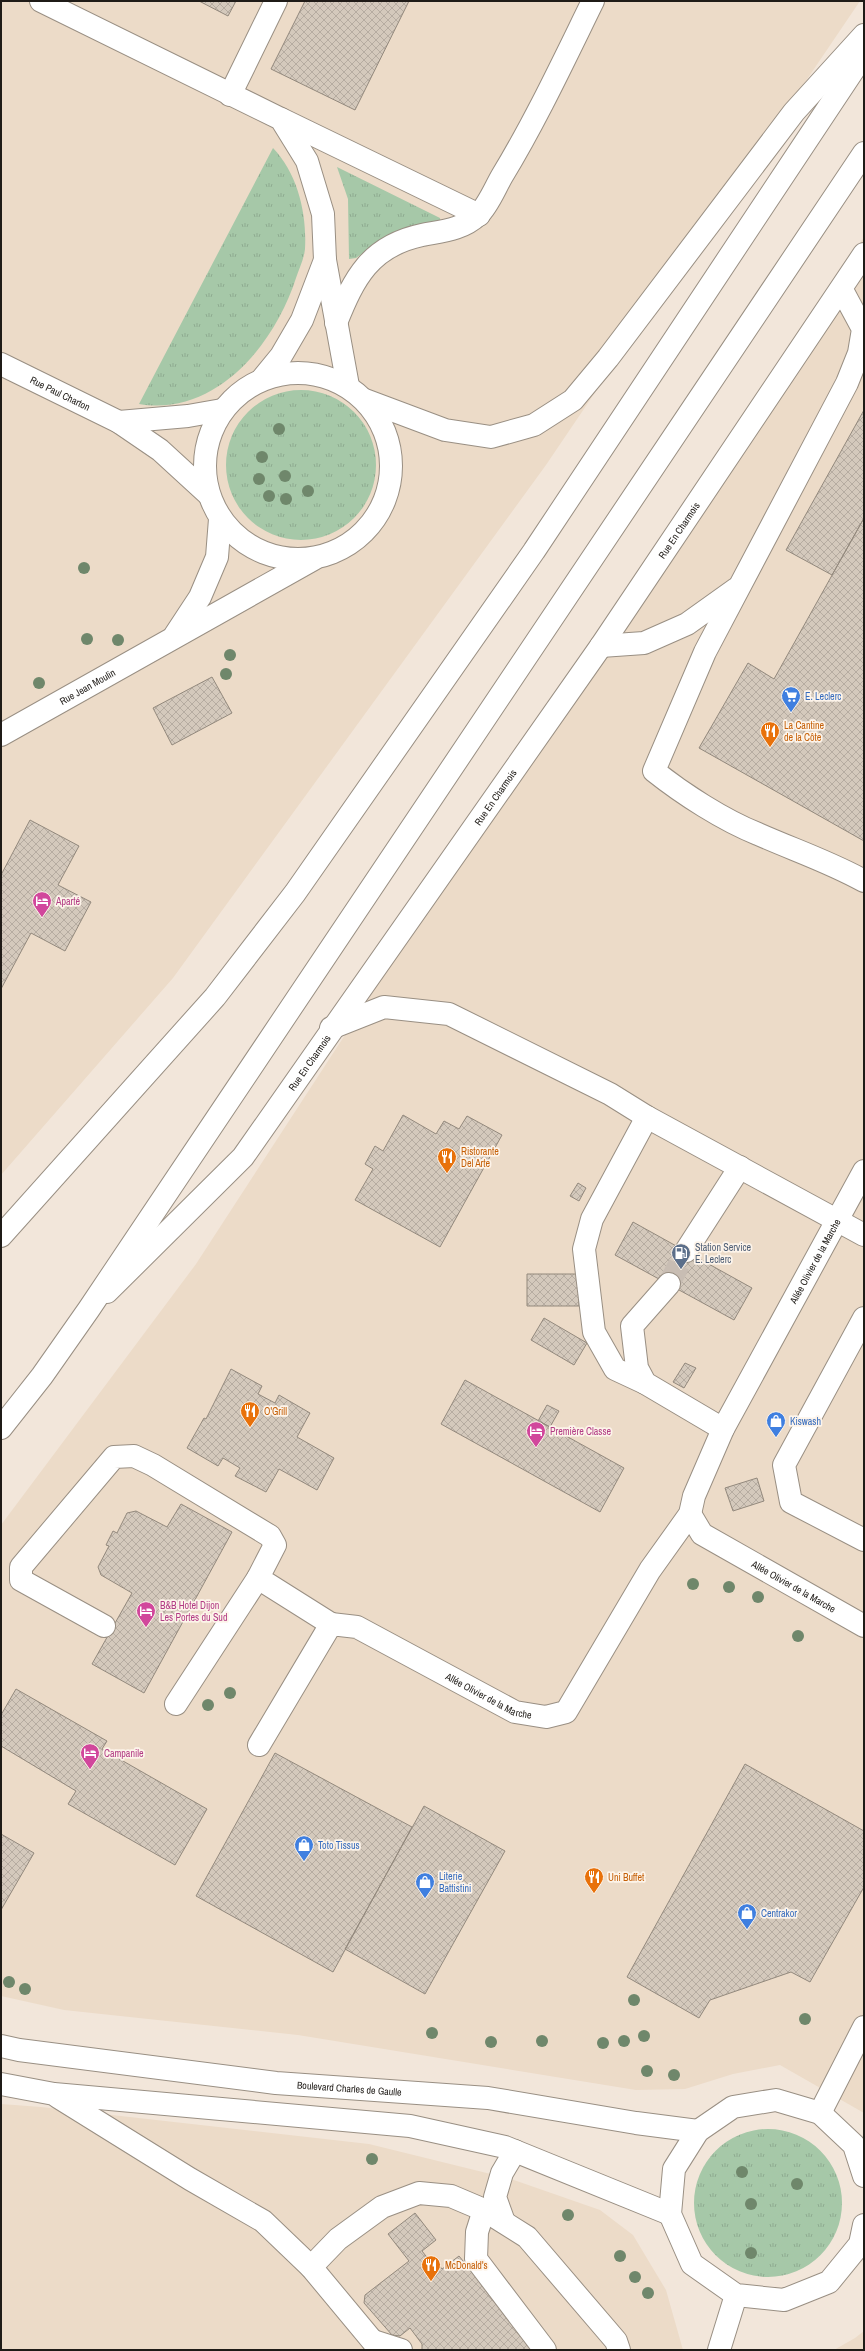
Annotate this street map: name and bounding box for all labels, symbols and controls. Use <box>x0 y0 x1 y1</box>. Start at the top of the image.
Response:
street label: Rue Paul Charton <box>28 373 92 413</box>
street label: Rue En Charmois <box>655 499 702 561</box>
street label: Rue Jean Moulin <box>57 666 118 707</box>
supermarket icon: E. Leclerc <box>780 685 802 713</box>
place label: E. Leclerc <box>805 690 841 703</box>
place label: La Cantine de la Côte <box>784 719 825 744</box>
restaurant icon: La Cantine de la Côte <box>759 720 781 748</box>
street label: Rue En Charmois <box>471 767 519 828</box>
hotel icon: Aparté <box>31 890 53 918</box>
place label: Aparté <box>55 895 81 908</box>
street label: Rue En Charmois <box>285 1032 333 1093</box>
place label: Ristorante Del Arte <box>461 1145 499 1170</box>
restaurant icon: Ristorante Del Arte <box>436 1146 458 1174</box>
street label: Allée Olivier de la Marche <box>786 1216 843 1307</box>
place label: Station Service E. Leclerc <box>695 1241 752 1266</box>
fuel station icon: Station Service E. Leclerc <box>670 1242 692 1270</box>
restaurant icon: O'Grill <box>239 1400 261 1428</box>
place label: O'Grill <box>264 1405 287 1418</box>
shop icon: Kiswash <box>765 1410 787 1438</box>
place label: Kiswash <box>790 1415 821 1428</box>
hotel icon: Première Classe <box>525 1420 547 1448</box>
place label: Première Classe <box>550 1425 611 1438</box>
street label: Allée Olivier de la Marche <box>749 1557 839 1615</box>
place label: B&B Hotel Dijon Les Portes du Sud <box>160 1599 227 1624</box>
hotel icon: B&B Hotel Dijon Les Portes du Sud <box>135 1600 157 1628</box>
street label: Allée Olivier de la Marche <box>443 1669 533 1721</box>
hotel icon: Campanile <box>79 1742 101 1770</box>
place label: Campanile <box>104 1747 144 1760</box>
shop icon: Toto Tissus <box>293 1834 315 1862</box>
place label: Toto Tissus <box>318 1839 360 1852</box>
restaurant icon: Uni Buffet <box>583 1866 605 1894</box>
place label: Literie Battistini <box>439 1870 471 1895</box>
shop icon: Literie Battistini <box>414 1871 436 1899</box>
place label: Uni Buffet <box>608 1871 645 1884</box>
shop icon: Centrakor <box>736 1902 758 1930</box>
place label: Centrakor <box>761 1907 797 1920</box>
street label: Boulevard Charles de Gaulle <box>296 2078 403 2098</box>
restaurant icon: McDonald's <box>420 2254 442 2282</box>
place label: McDonald's <box>445 2259 488 2272</box>

